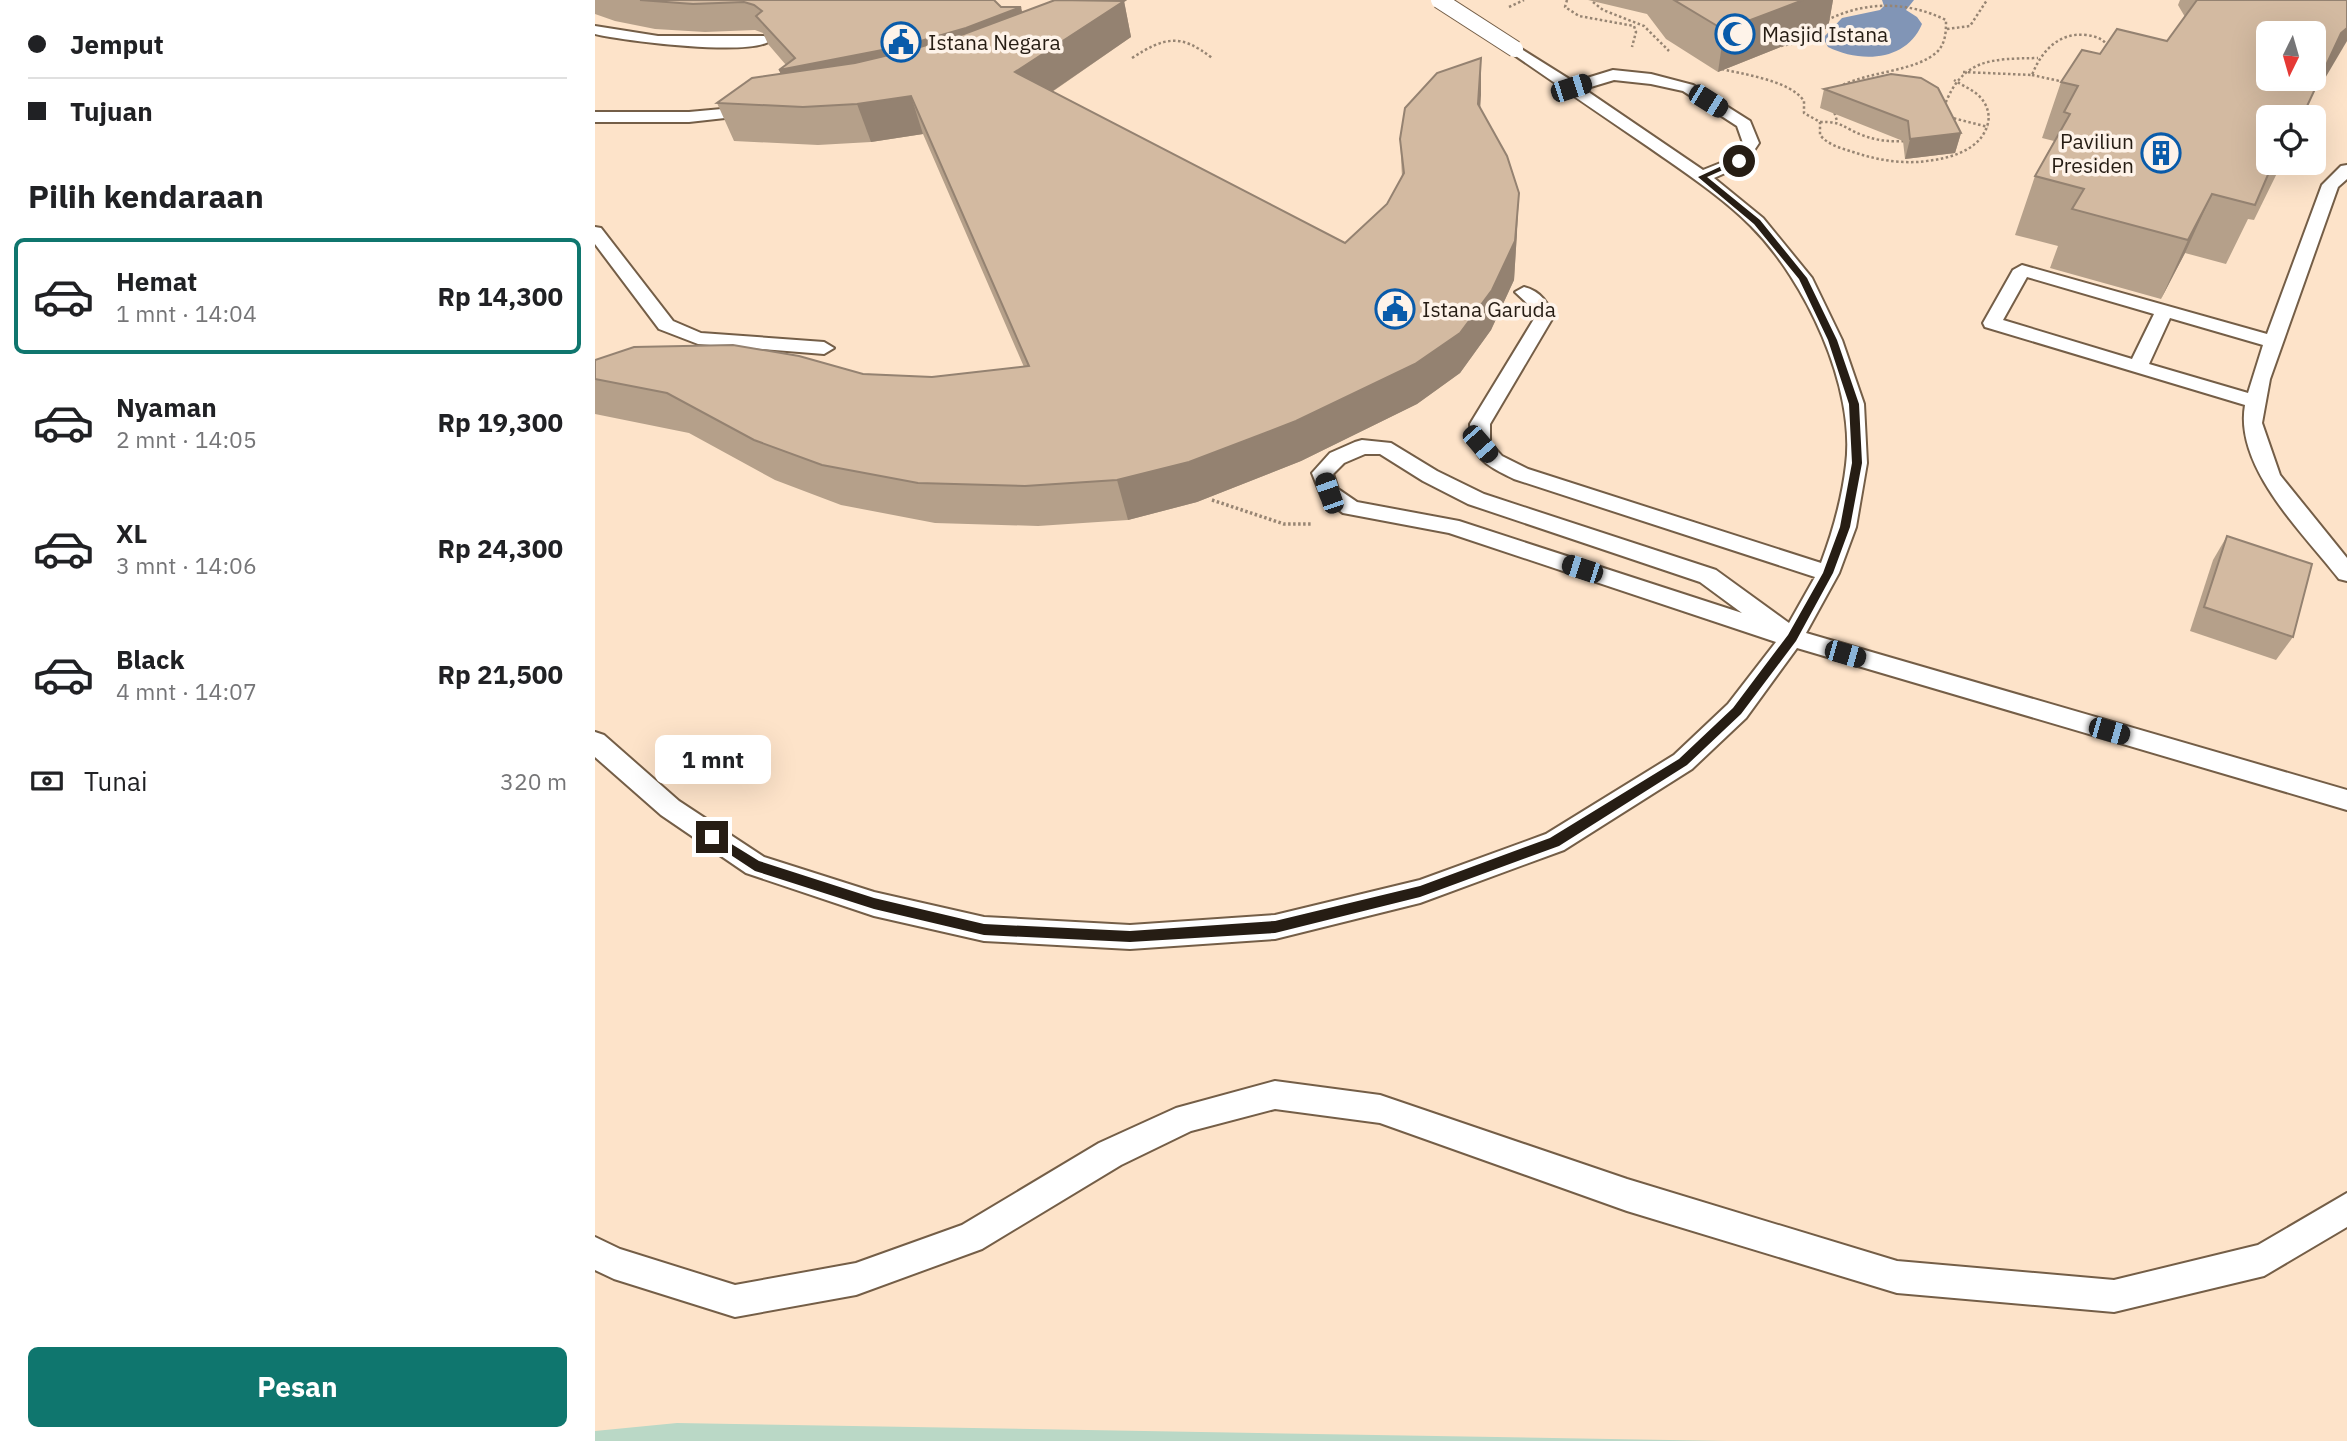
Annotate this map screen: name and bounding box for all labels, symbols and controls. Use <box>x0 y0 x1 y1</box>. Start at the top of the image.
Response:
mosque icon: Masjid Istana <box>1714 13 1756 55</box>
place label: Masjid Istana <box>1762 20 1888 48</box>
public building icon: Istana Negara <box>880 21 922 63</box>
north arrow <box>2256 21 2326 91</box>
map controls <box>2256 21 2326 175</box>
text: Jemput <box>70 27 164 61</box>
place label: Istana Negara <box>928 28 1061 56</box>
car <box>1548 72 1595 104</box>
car <box>1685 81 1732 121</box>
text: Tujuan <box>70 94 153 128</box>
button: locate <box>2256 105 2326 175</box>
place label: Paviliun Presiden <box>2051 127 2134 179</box>
building icon: Paviliun Presiden <box>2140 132 2182 174</box>
route start <box>1723 145 1755 177</box>
text: Pilih kendaraan <box>28 175 264 217</box>
text: Hemat <box>116 264 197 298</box>
icon: car <box>32 265 95 328</box>
text: Rp 14,300 <box>437 279 563 313</box>
public building icon: Istana Garuda <box>1374 288 1416 330</box>
place label: Istana Garuda <box>1422 295 1556 323</box>
text: 1 mnt · 14:04 <box>116 298 257 328</box>
text: Nyaman <box>116 390 217 424</box>
icon: car <box>32 391 95 454</box>
text: Rp 19,300 <box>437 405 563 439</box>
car <box>1459 421 1502 467</box>
text: 2 mnt · 14:05 <box>116 424 257 454</box>
car <box>1313 470 1346 516</box>
text: XL <box>116 516 147 550</box>
icon: car <box>32 517 95 580</box>
text: Rp 24,300 <box>437 531 563 565</box>
text: 3 mnt · 14:06 <box>116 550 257 580</box>
car <box>1559 553 1606 585</box>
car <box>1822 638 1869 670</box>
text: Black <box>116 642 184 676</box>
icon: car <box>32 643 95 706</box>
text: Rp 21,500 <box>437 657 563 691</box>
text: 4 mnt · 14:07 <box>116 676 257 706</box>
car <box>2086 715 2133 747</box>
callout: 1 mnt <box>654 736 770 784</box>
text: 1 mnt <box>682 744 744 774</box>
icon: cash <box>28 762 66 800</box>
text: Tunai <box>84 764 148 798</box>
text: 320 m <box>500 766 567 796</box>
route end <box>696 821 728 853</box>
button: Pesan <box>28 1347 567 1427</box>

